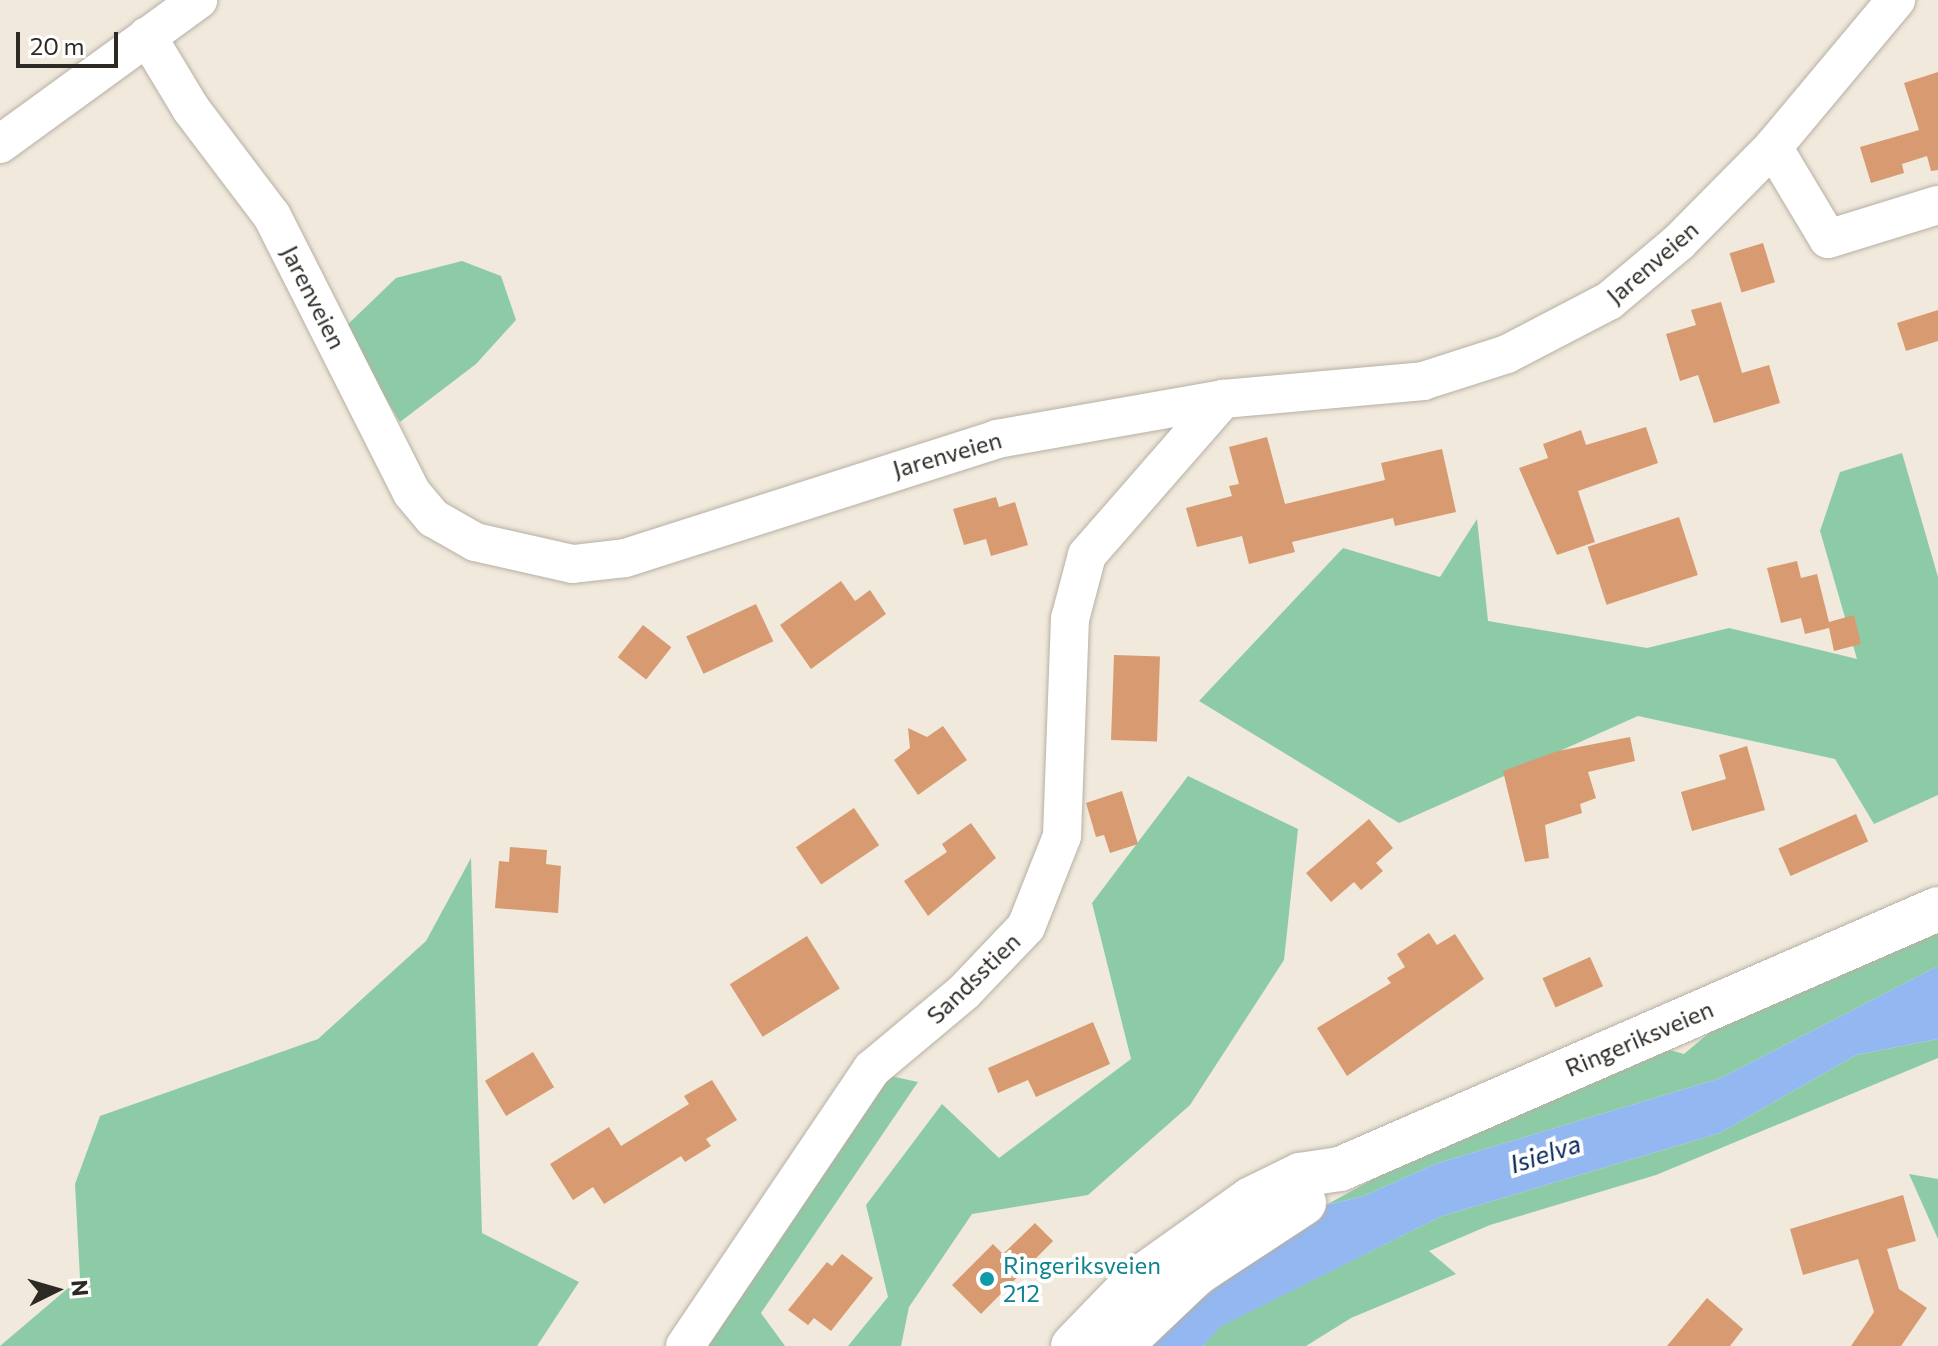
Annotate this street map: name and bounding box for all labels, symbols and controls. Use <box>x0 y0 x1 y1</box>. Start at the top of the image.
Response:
scale bar <box>20 16 122 66</box>
text: 20 m <box>30 31 84 60</box>
street label: Jarenveien <box>1600 214 1704 310</box>
street label: Jarenveien <box>276 241 352 353</box>
street label: Jarenveien <box>889 425 1005 483</box>
street label: Sandsstien <box>920 927 1026 1029</box>
street label: Ringeriksveien <box>1561 994 1717 1082</box>
water label: Isielva <box>1506 1127 1584 1179</box>
north arrow <box>16 1250 96 1330</box>
place label: Ringeriksveien 212 <box>1003 1251 1161 1307</box>
marker: Ringeriksveien 212 <box>978 1270 996 1288</box>
text: N <box>66 1278 95 1297</box>

